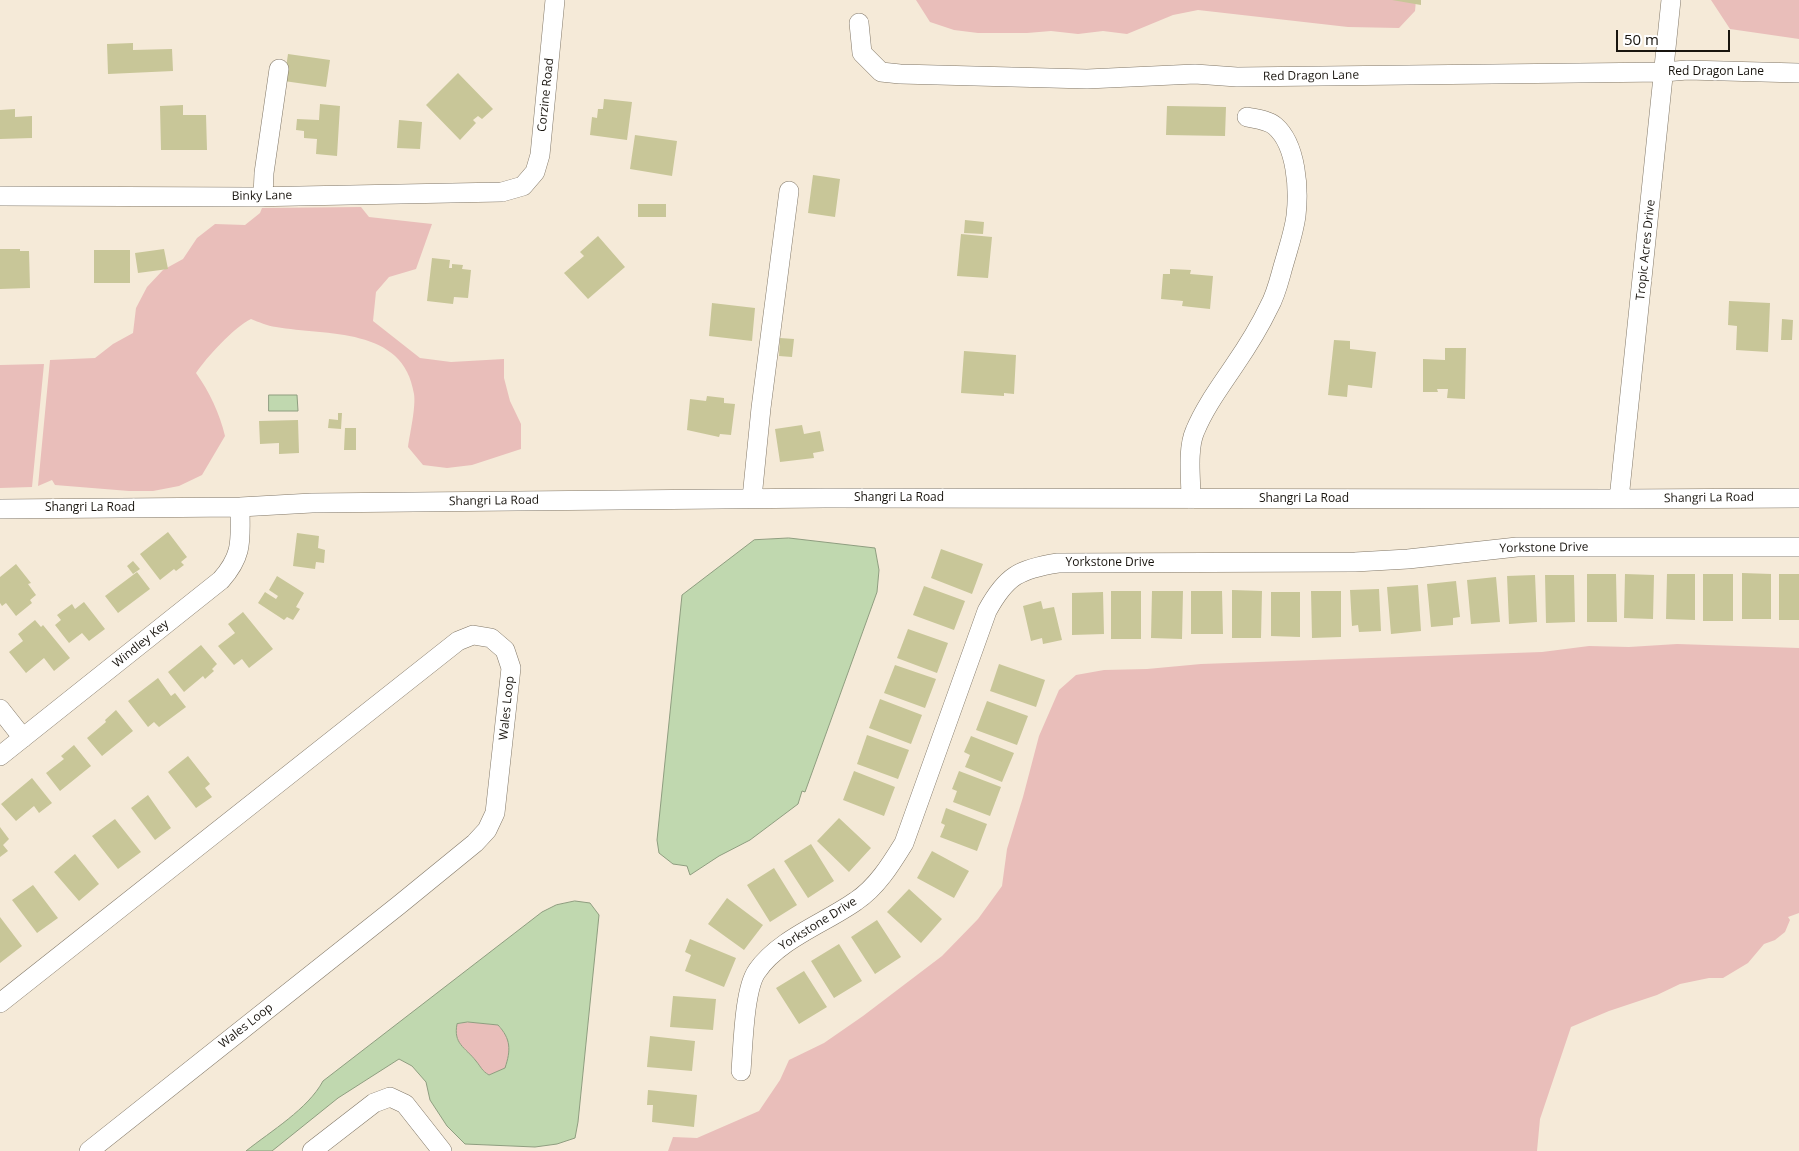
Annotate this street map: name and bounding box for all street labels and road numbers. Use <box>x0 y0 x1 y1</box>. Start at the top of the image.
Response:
street label: Corzine Road <box>535 57 557 133</box>
street label: Red Dragon Lane <box>1668 65 1764 79</box>
street label: Red Dragon Lane <box>1263 68 1359 84</box>
street label: Binky Lane <box>232 188 292 204</box>
street label: Tropic Acres Drive <box>1634 199 1658 301</box>
street label: Shangri La Road <box>1664 490 1754 506</box>
street label: Shangri La Road <box>854 491 944 505</box>
street label: Shangri La Road <box>1259 492 1349 506</box>
street label: Shangri La Road <box>449 493 539 509</box>
street label: Shangri La Road <box>45 501 135 515</box>
street label: Yorkstone Drive <box>1499 540 1589 556</box>
street label: Yorkstone Drive <box>1066 556 1154 570</box>
street label: Windley Key <box>110 617 172 671</box>
street label: Wales Loop <box>496 675 518 741</box>
street label: Yorkstone Drive <box>776 894 860 954</box>
street label: Wales Loop <box>216 1001 276 1051</box>

